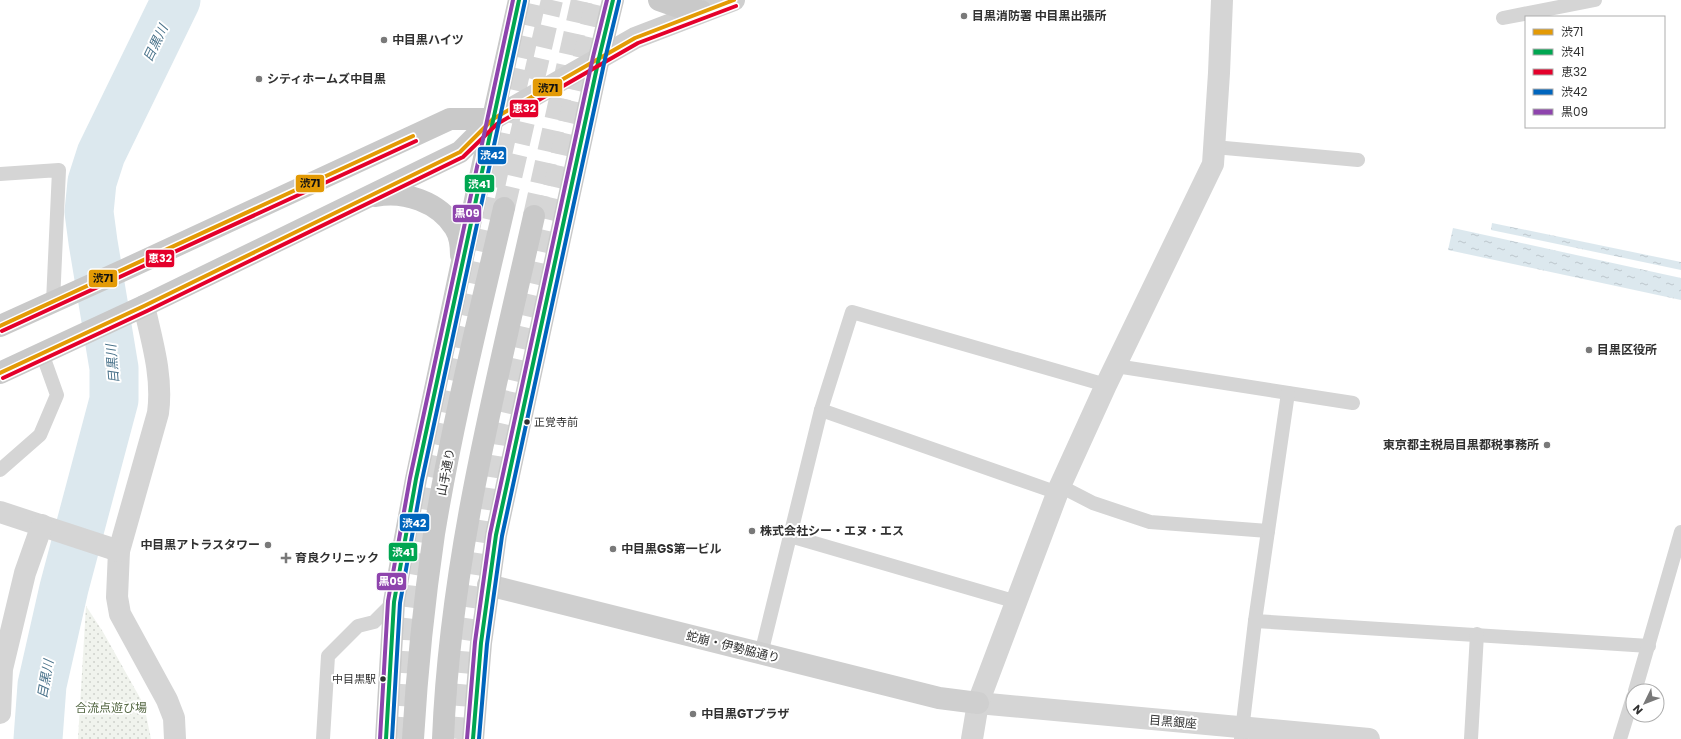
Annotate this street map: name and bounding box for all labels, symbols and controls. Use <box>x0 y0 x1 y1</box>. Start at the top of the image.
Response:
place label: 目黒消防署 中目黒出張所 <box>972 7 1107 24</box>
marker: 目黒消防署 中目黒出張所 <box>959 11 969 21</box>
legend <box>1525 16 1665 128</box>
water label: 目黒川 <box>138 20 173 65</box>
text: 渋71 <box>1561 23 1583 40</box>
place label: 中目黒ハイツ <box>392 31 464 48</box>
marker: 中目黒ハイツ <box>379 35 389 45</box>
text: 渋41 <box>1561 43 1584 60</box>
text: 恵32 <box>1561 63 1587 80</box>
place label: シティホームズ中目黒 <box>267 70 386 87</box>
marker: シティホームズ中目黒 <box>254 74 264 84</box>
line badge: 渋71 <box>532 78 563 97</box>
text: 渋71 <box>537 80 559 96</box>
text: 渋42 <box>1561 83 1588 100</box>
line badge: 恵32 <box>509 99 539 118</box>
text: 恵32 <box>512 100 536 116</box>
text: 黒09 <box>1561 103 1588 120</box>
line badge: 渋42 <box>477 146 507 165</box>
text: 渋42 <box>480 147 504 163</box>
line badge: 渋71 <box>295 174 325 193</box>
line badge: 渋41 <box>464 174 495 193</box>
text: 渋71 <box>299 175 321 191</box>
text: 渋41 <box>468 176 490 192</box>
line badge: 黒09 <box>452 204 482 223</box>
text: 黒09 <box>455 205 480 221</box>
line badge: 恵32 <box>145 249 175 268</box>
text: 恵32 <box>148 250 172 266</box>
line badge: 渋71 <box>88 269 118 288</box>
text: 渋71 <box>92 270 114 286</box>
place label: 目黒区役所 <box>1597 341 1657 358</box>
water label: 目黒川 <box>101 342 124 384</box>
marker: 目黒区役所 <box>1584 345 1594 355</box>
place label: 正覚寺前 <box>534 414 578 430</box>
marker: 正覚寺前 <box>522 417 532 427</box>
place label: 東京都主税局目黒都税事務所 <box>1383 436 1539 453</box>
marker: 東京都主税局目黒都税事務所 <box>1542 440 1552 450</box>
street label: 山手通り <box>433 447 458 497</box>
line badge: 渋42 <box>399 513 430 532</box>
text: 渋42 <box>402 515 426 531</box>
place label: 株式会社シー・エヌ・エス <box>760 522 904 539</box>
marker: 株式会社シー・エヌ・エス <box>747 526 757 536</box>
place label: 中目黒アトラスタワー <box>140 536 260 553</box>
marker: 中目黒アトラスタワー <box>263 540 273 550</box>
place label: 中目黒GS第一ビル <box>621 540 722 557</box>
line badge: 渋41 <box>388 542 418 562</box>
text: 渋41 <box>392 544 414 560</box>
marker: 中目黒GS第一ビル <box>608 544 618 554</box>
place label: 育良クリニック <box>295 549 379 566</box>
marker: 育良クリニック <box>280 552 292 564</box>
line badge: 黒09 <box>376 572 407 591</box>
text: 黒09 <box>379 573 404 589</box>
street label: 蛇崩・伊勢脇通り <box>684 627 782 666</box>
water label: 目黒川 <box>33 656 59 700</box>
place label: 中目黒駅 <box>332 671 376 687</box>
marker: 中目黒駅 <box>378 674 388 684</box>
north arrow <box>1625 683 1665 723</box>
park label: 合流点遊び場 <box>75 699 147 716</box>
text: N <box>1629 701 1646 718</box>
place label: 中目黒GTプラザ <box>701 705 789 722</box>
marker: 中目黒GTプラザ <box>688 709 698 719</box>
street label: 目黒銀座 <box>1148 711 1198 732</box>

